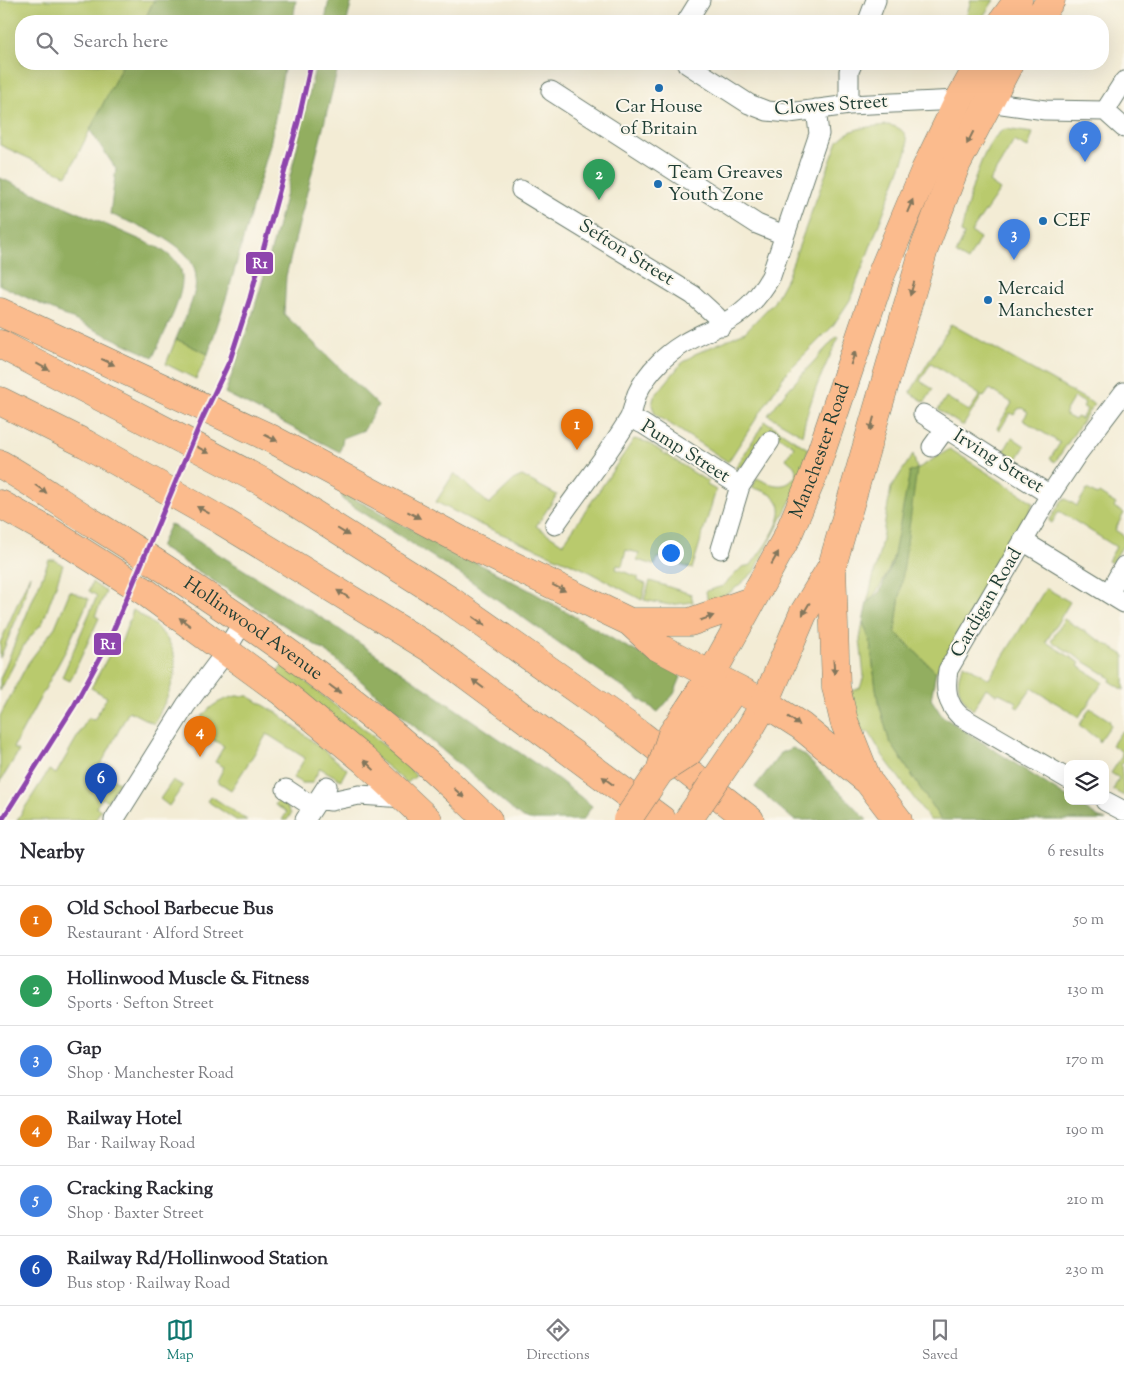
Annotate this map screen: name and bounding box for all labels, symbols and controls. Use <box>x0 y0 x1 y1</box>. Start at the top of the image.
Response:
search box <box>15 15 1109 70</box>
icon: search <box>33 29 61 57</box>
text: Search here <box>73 29 168 56</box>
marker: Car House of Britain <box>653 82 665 94</box>
street label: Clowes Street <box>774 89 889 123</box>
place label: Car House of Britain <box>615 94 703 143</box>
pin: 5 <box>1069 121 1101 162</box>
one-way arrow <box>966 131 974 145</box>
pin: 2 <box>583 159 615 200</box>
place label: Team Greaves Youth Zone <box>668 160 783 209</box>
marker: Team Greaves Youth Zone <box>652 178 664 190</box>
one-way arrow <box>906 198 914 213</box>
place label: CEF <box>1053 208 1091 235</box>
street label: Sefton Street <box>573 213 679 293</box>
marker: CEF <box>1037 215 1049 227</box>
pin: 3 <box>998 219 1030 260</box>
line badge: R1 <box>245 251 274 275</box>
text: R1 <box>253 255 268 275</box>
place label: Mercaid Manchester <box>998 276 1094 325</box>
one-way arrow <box>907 282 915 297</box>
marker: Mercaid Manchester <box>982 294 994 306</box>
one-way arrow <box>849 351 857 366</box>
one-way arrow <box>101 358 115 366</box>
one-way arrow <box>36 363 50 371</box>
street label: Manchester Road <box>783 379 857 523</box>
pin: 1 <box>561 409 593 450</box>
street label: Pump Street <box>635 414 735 490</box>
one-way arrow <box>868 417 876 432</box>
street label: Irving Street <box>948 423 1049 501</box>
one-way arrow <box>264 435 278 443</box>
one-way arrow <box>195 446 210 454</box>
one-way arrow <box>34 484 47 495</box>
one-way arrow <box>196 506 211 514</box>
one-way arrow <box>407 511 421 519</box>
one-way arrow <box>336 528 349 537</box>
your location <box>658 540 684 566</box>
street label: Cardigan Road <box>945 543 1030 663</box>
one-way arrow <box>770 552 779 565</box>
street label: Hollinwood Avenue <box>178 571 329 687</box>
one-way arrow <box>552 584 566 592</box>
one-way arrow <box>336 589 349 598</box>
one-way arrow <box>802 601 810 616</box>
one-way arrow <box>700 614 715 622</box>
one-way arrow <box>472 616 486 626</box>
one-way arrow <box>178 617 192 627</box>
line badge: R1 <box>93 632 122 656</box>
text: R1 <box>101 636 116 656</box>
one-way arrow <box>831 659 839 675</box>
one-way arrow <box>471 679 485 689</box>
one-way arrow <box>328 683 341 694</box>
pin: 4 <box>184 716 216 757</box>
one-way arrow <box>787 716 801 726</box>
one-way arrow <box>364 759 376 771</box>
map controls <box>1064 760 1109 805</box>
button: layers <box>1064 760 1109 805</box>
pin: 6 <box>85 763 117 804</box>
one-way arrow <box>602 775 615 786</box>
one-way arrow <box>453 787 465 799</box>
text: Nearby <box>20 838 85 868</box>
text: 6 results <box>1048 841 1104 864</box>
text: Old School Barbecue Bus <box>67 896 273 923</box>
text: 1 <box>33 909 39 932</box>
text: 50 m <box>1073 909 1104 932</box>
text: Restaurant · Alford Street <box>67 923 244 946</box>
text: Hollinwood Muscle & Fitness <box>67 966 309 993</box>
text: 2 <box>32 979 40 1002</box>
text: 130 m <box>1067 979 1104 1002</box>
text: Sports · Sefton Street <box>67 993 214 1016</box>
text: Gap <box>67 1036 102 1063</box>
text: 3 <box>33 1049 39 1072</box>
text: 170 m <box>1066 1049 1104 1072</box>
text: Shop · Manchester Road <box>67 1063 234 1086</box>
text: Railway Hotel <box>67 1106 182 1133</box>
text: 4 <box>32 1119 40 1142</box>
text: 190 m <box>1066 1119 1104 1142</box>
text: Bar · Railway Road <box>67 1133 195 1156</box>
text: Cracking Racking <box>67 1176 213 1203</box>
text: 5 <box>33 1189 39 1212</box>
text: 210 m <box>1066 1189 1104 1212</box>
text: Shop · Baxter Street <box>67 1203 204 1226</box>
text: Railway Rd/Hollinwood Station <box>67 1246 328 1273</box>
text: 6 <box>32 1259 40 1282</box>
text: 230 m <box>1065 1259 1104 1282</box>
text: Bus stop · Railway Road <box>67 1273 230 1296</box>
tab: Map <box>166 1316 194 1366</box>
tab: Directions <box>526 1316 590 1366</box>
tab: Saved <box>922 1316 958 1366</box>

